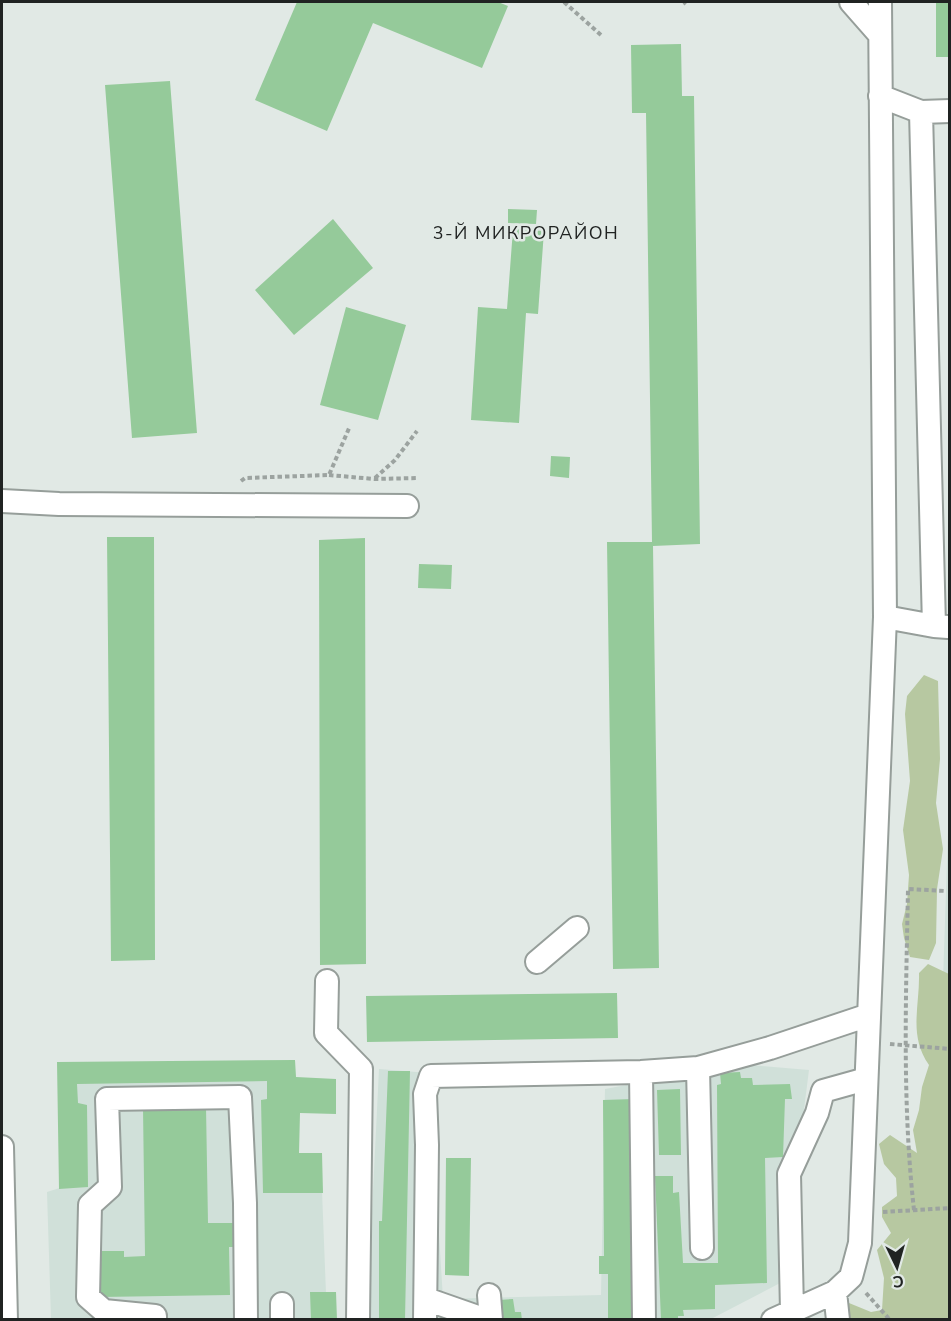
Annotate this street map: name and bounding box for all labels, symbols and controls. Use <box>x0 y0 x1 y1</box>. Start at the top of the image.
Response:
district label: 3-Й МИКРОРАЙОН <box>433 221 619 245</box>
north arrow <box>867 1237 927 1297</box>
text: С <box>892 1270 905 1292</box>

